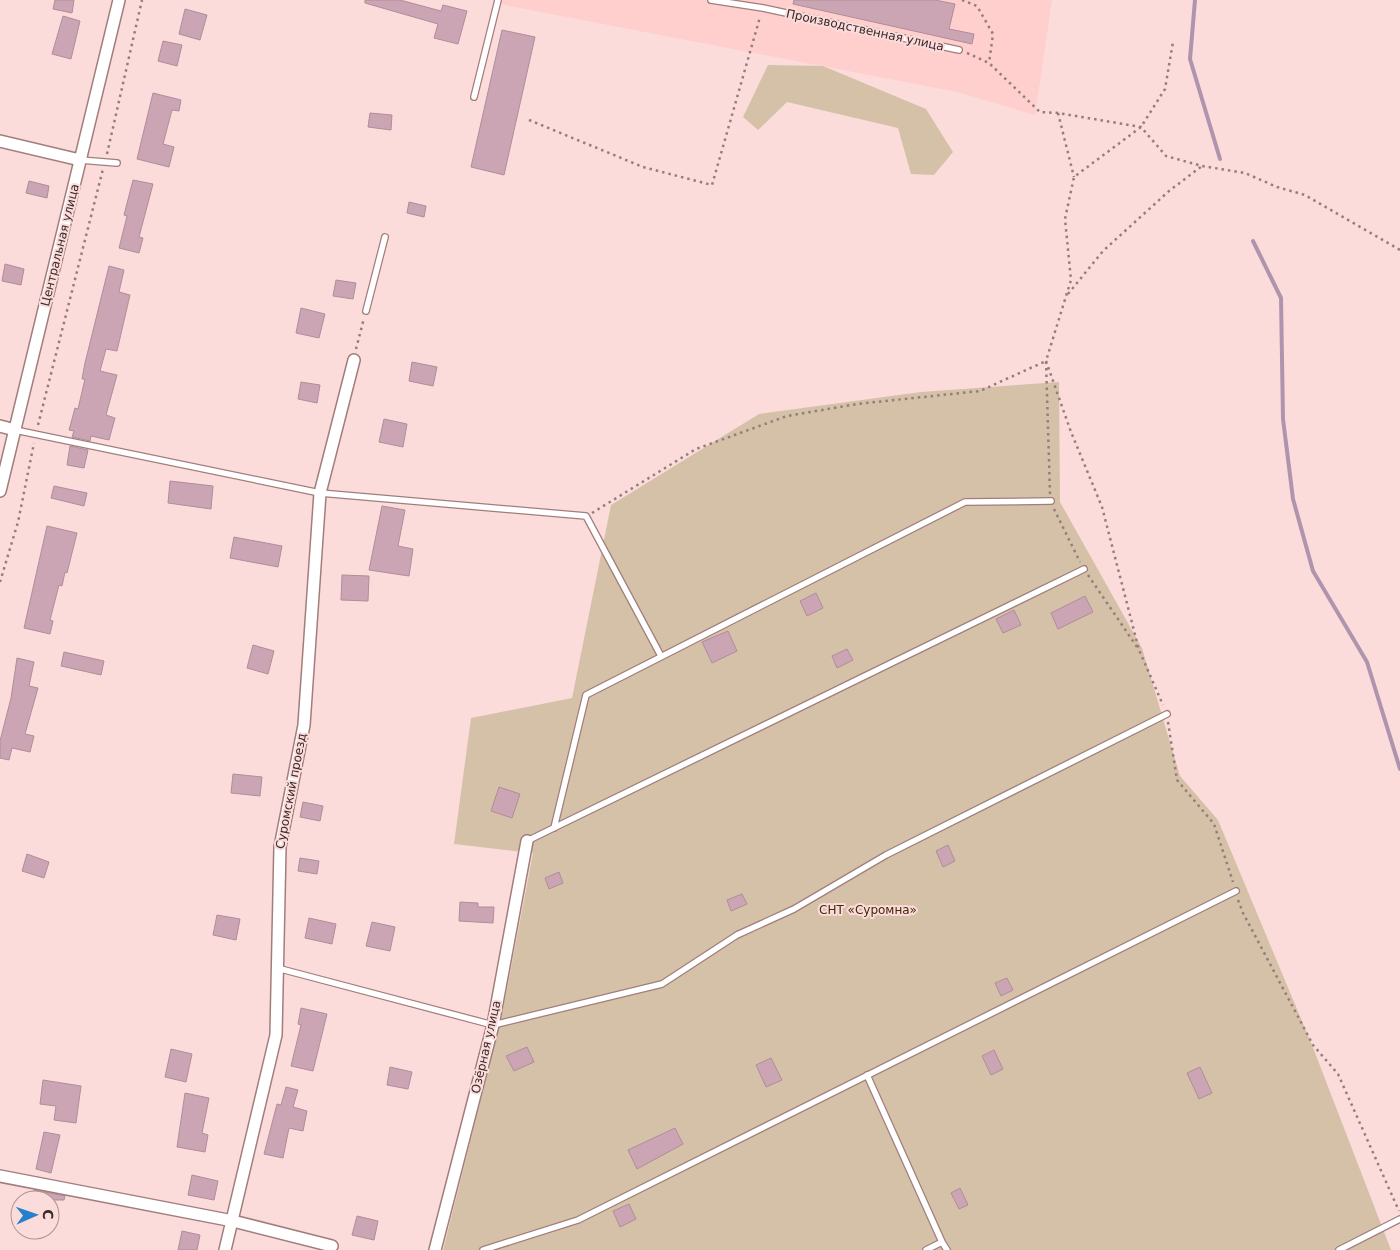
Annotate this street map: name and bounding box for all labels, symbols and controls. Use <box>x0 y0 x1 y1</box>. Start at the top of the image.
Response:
street label: Производственная улица <box>785 6 945 54</box>
street label: Центральная улица <box>38 182 82 308</box>
street label: Суромский проезд <box>273 732 309 850</box>
park label: СНТ «Суромна» <box>819 903 917 917</box>
street label: Озёрная улица <box>468 999 504 1095</box>
north arrow <box>10 1190 60 1240</box>
text: С <box>40 1209 56 1220</box>

